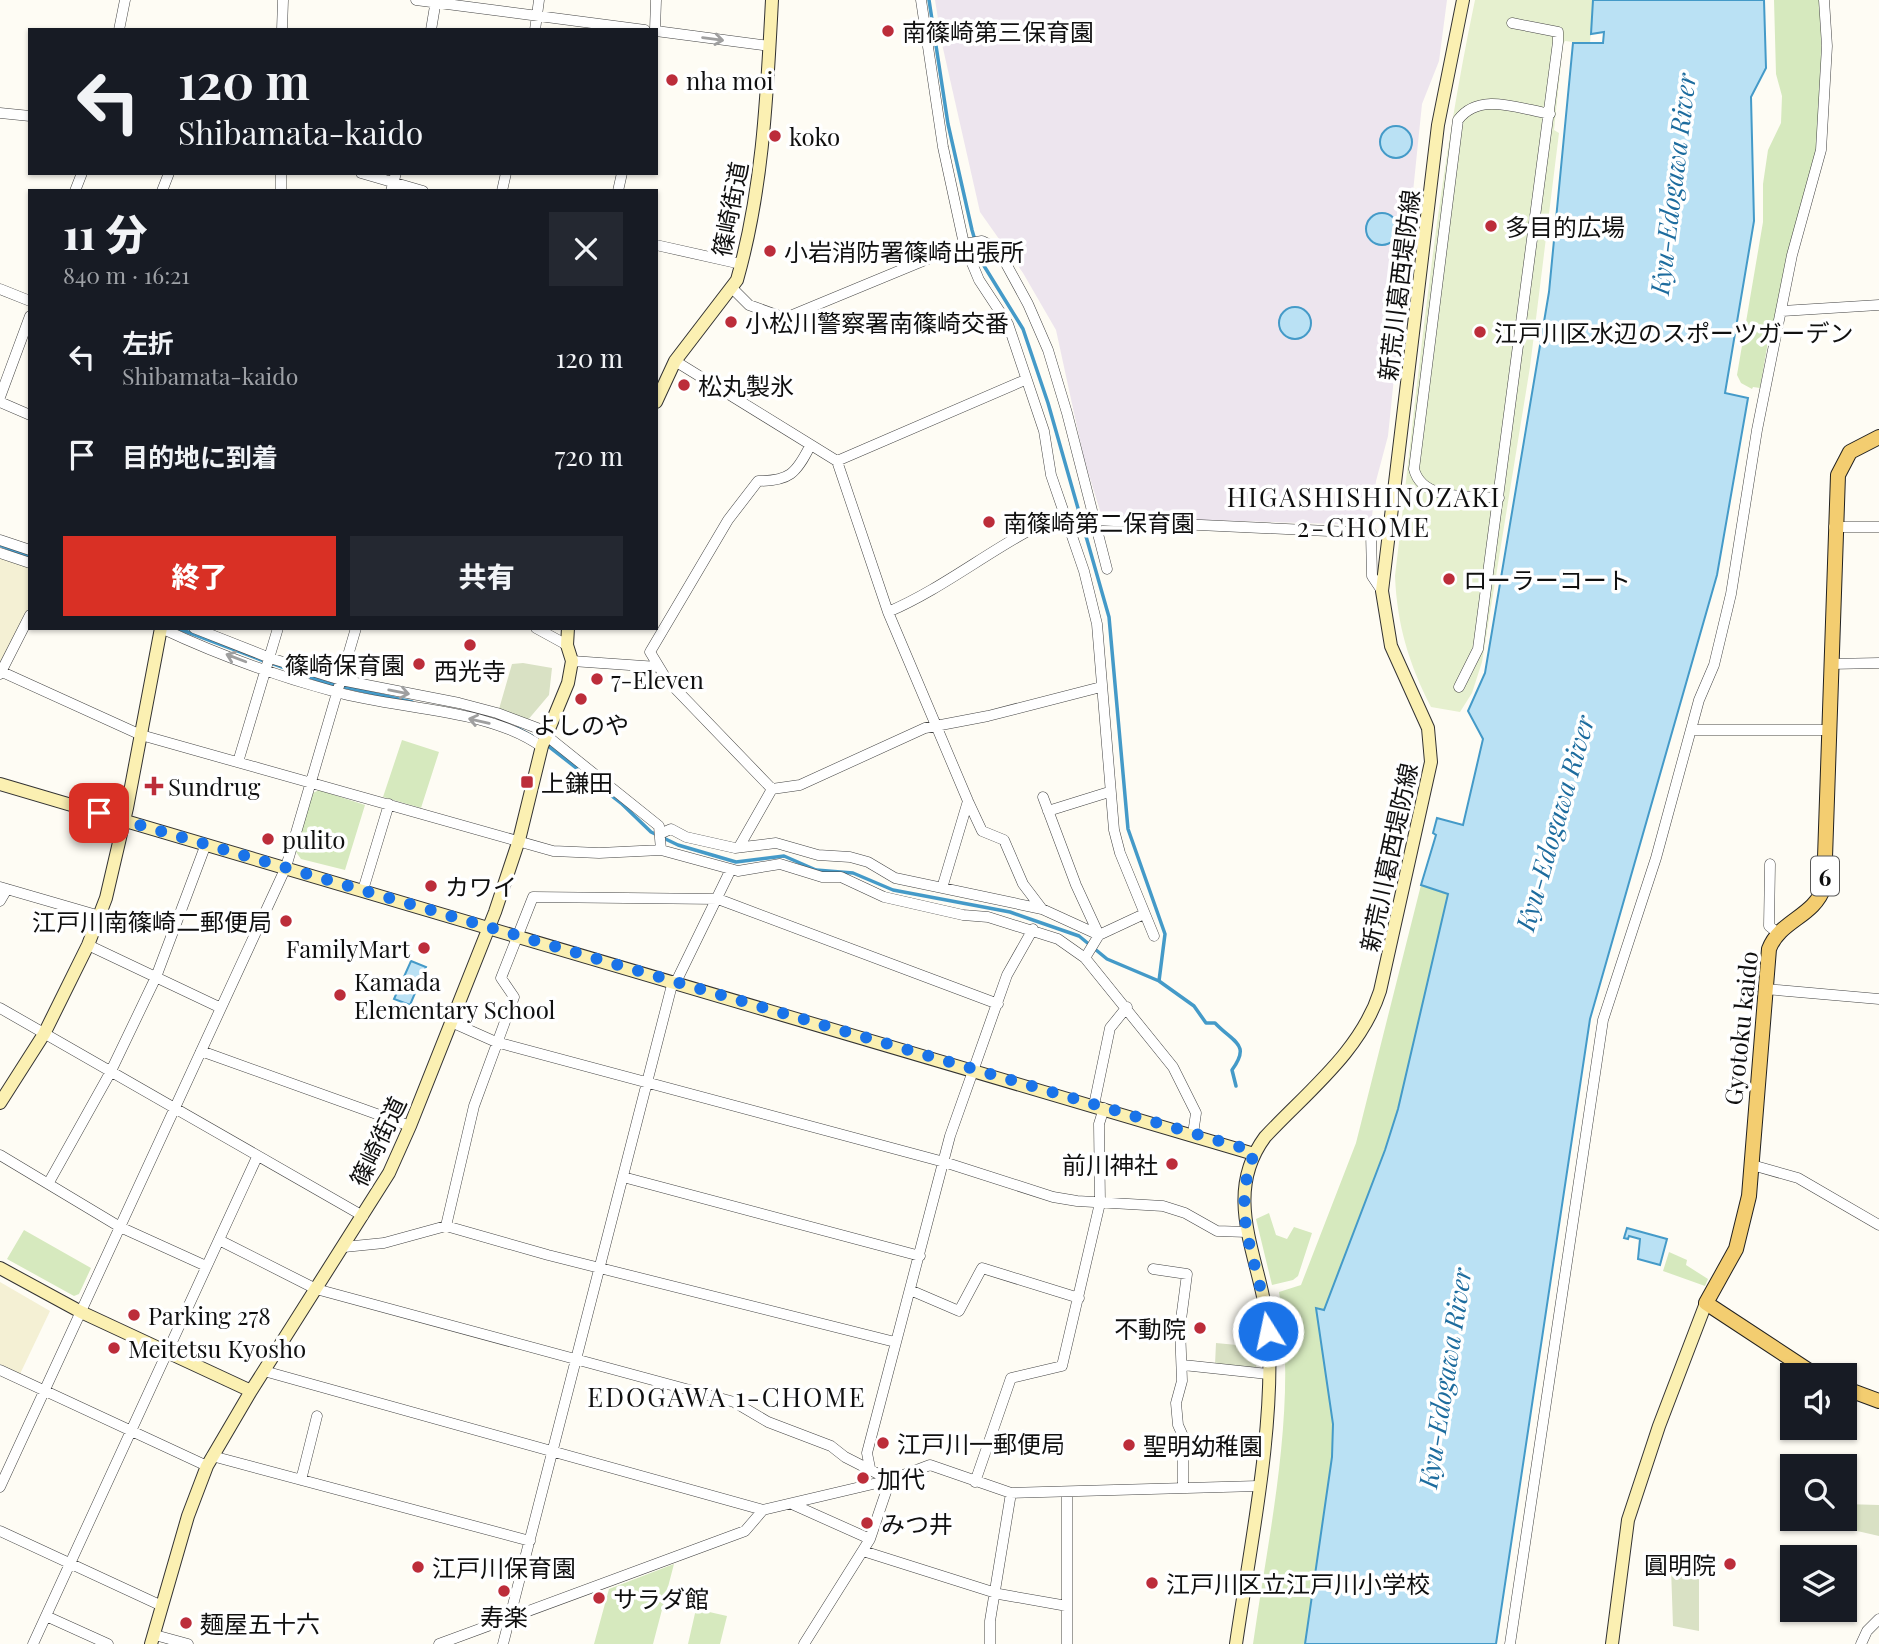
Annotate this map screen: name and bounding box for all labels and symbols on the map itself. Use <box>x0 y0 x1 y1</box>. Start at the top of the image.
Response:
place label: 南篠崎第三保育園 <box>902 15 1094 47</box>
marker: 南篠崎第三保育園 <box>880 23 896 39</box>
one-way arrow <box>701 32 724 45</box>
place label: nha moi <box>686 64 774 96</box>
water label: Kyu-Edogawa River <box>1641 71 1703 298</box>
marker: nha moi <box>664 72 680 88</box>
place label: koko <box>789 120 840 152</box>
marker: koko <box>767 128 783 144</box>
street label: 篠崎街道 <box>704 159 754 259</box>
street label: 新荒川葛西堤防線 <box>1370 188 1426 382</box>
place label: 多目的広場 <box>1505 210 1625 242</box>
marker: 多目的広場 <box>1483 218 1499 234</box>
place label: 小岩消防署篠崎出張所 <box>784 235 1024 267</box>
marker: 小岩消防署篠崎出張所 <box>762 243 778 259</box>
place label: 小松川警察署南篠崎交番 <box>745 306 1009 338</box>
marker: 小松川警察署南篠崎交番 <box>723 314 739 330</box>
place label: 江戸川区水辺のスポーツガーデン <box>1494 316 1854 348</box>
marker: 江戸川区水辺のスポーツガーデン <box>1472 324 1488 340</box>
place label: 松丸製氷 <box>698 369 794 401</box>
marker: 松丸製氷 <box>676 377 692 393</box>
district label: HIGASHISHINOZAKI 2-CHOME <box>1227 479 1501 544</box>
place label: 南篠崎第二保育園 <box>1003 506 1195 538</box>
marker: 南篠崎第二保育園 <box>981 514 997 530</box>
place label: ローラーコート <box>1463 563 1631 595</box>
marker: ローラーコート <box>1441 571 1457 587</box>
marker: 西光寺 <box>462 637 478 653</box>
place label: 篠崎保育園 <box>285 648 405 680</box>
one-way arrow <box>225 650 247 663</box>
place label: 西光寺 <box>434 654 506 686</box>
marker: 篠崎保育園 <box>411 656 427 672</box>
place label: 7-Eleven <box>611 663 704 695</box>
marker: 7-Eleven <box>589 671 605 687</box>
one-way arrow <box>387 685 410 699</box>
marker: よしのや <box>573 691 589 707</box>
place label: よしのや <box>533 708 629 740</box>
water label: Kyu-Edogawa River <box>1506 710 1602 936</box>
one-way arrow <box>468 714 491 727</box>
street label: 新荒川葛西堤防線 <box>1352 760 1424 954</box>
place label: 上鎌田 <box>541 766 613 798</box>
place label: Sundrug <box>168 770 261 802</box>
marker: 上鎌田 <box>519 774 535 790</box>
marker: Sundrug <box>146 778 162 794</box>
pin <box>69 783 129 843</box>
place label: pulito <box>282 823 345 855</box>
marker: pulito <box>260 831 276 847</box>
road number: 6 <box>1811 856 1839 896</box>
place label: カワイ <box>445 870 517 902</box>
marker: カワイ <box>423 878 439 894</box>
place label: 江戸川南篠崎二郵便局 <box>32 905 272 937</box>
marker: 江戸川南篠崎二郵便局 <box>278 913 294 929</box>
place label: FamilyMart <box>286 932 410 964</box>
marker: FamilyMart <box>416 940 432 956</box>
street label: Gyotoku kaido <box>1716 949 1764 1107</box>
place label: Kamada Elementary School <box>354 965 556 1025</box>
marker: Kamada Elementary School <box>332 987 348 1003</box>
street label: 篠崎街道 <box>342 1091 412 1191</box>
place label: 前川神社 <box>1062 1148 1158 1180</box>
marker: 前川神社 <box>1164 1156 1180 1172</box>
water label: Kyu-Edogawa River <box>1409 1264 1479 1492</box>
position arrow <box>1231 1294 1305 1368</box>
place label: Parking 278 <box>148 1299 271 1331</box>
marker: Parking 278 <box>126 1307 142 1323</box>
place label: 不動院 <box>1114 1312 1186 1344</box>
marker: 不動院 <box>1192 1320 1208 1336</box>
place label: Meitetsu Kyosho <box>128 1332 306 1364</box>
marker: Meitetsu Kyosho <box>106 1340 122 1356</box>
district label: EDOGAWA 1-CHOME <box>587 1379 867 1414</box>
place label: 江戸川一郵便局 <box>897 1427 1065 1459</box>
place label: 聖明幼稚園 <box>1143 1429 1263 1461</box>
marker: 江戸川一郵便局 <box>875 1435 891 1451</box>
marker: 聖明幼稚園 <box>1121 1437 1137 1453</box>
place label: 加代 <box>877 1462 925 1494</box>
marker: 加代 <box>855 1470 871 1486</box>
place label: みつ井 <box>881 1507 953 1539</box>
marker: みつ井 <box>859 1515 875 1531</box>
place label: 圓明院 <box>1644 1548 1716 1580</box>
place label: 江戸川保育園 <box>432 1551 576 1583</box>
marker: 圓明院 <box>1722 1556 1738 1572</box>
marker: 江戸川保育園 <box>410 1559 426 1575</box>
place label: 江戸川区立江戸川小学校 <box>1166 1567 1430 1599</box>
marker: 江戸川区立江戸川小学校 <box>1144 1575 1160 1591</box>
place label: サラダ館 <box>613 1582 709 1614</box>
marker: 寿楽 <box>496 1583 512 1599</box>
marker: サラダ館 <box>591 1590 607 1606</box>
place label: 寿楽 <box>480 1600 528 1632</box>
place label: 麺屋五十六 <box>200 1607 320 1639</box>
marker: 麺屋五十六 <box>178 1615 194 1631</box>

